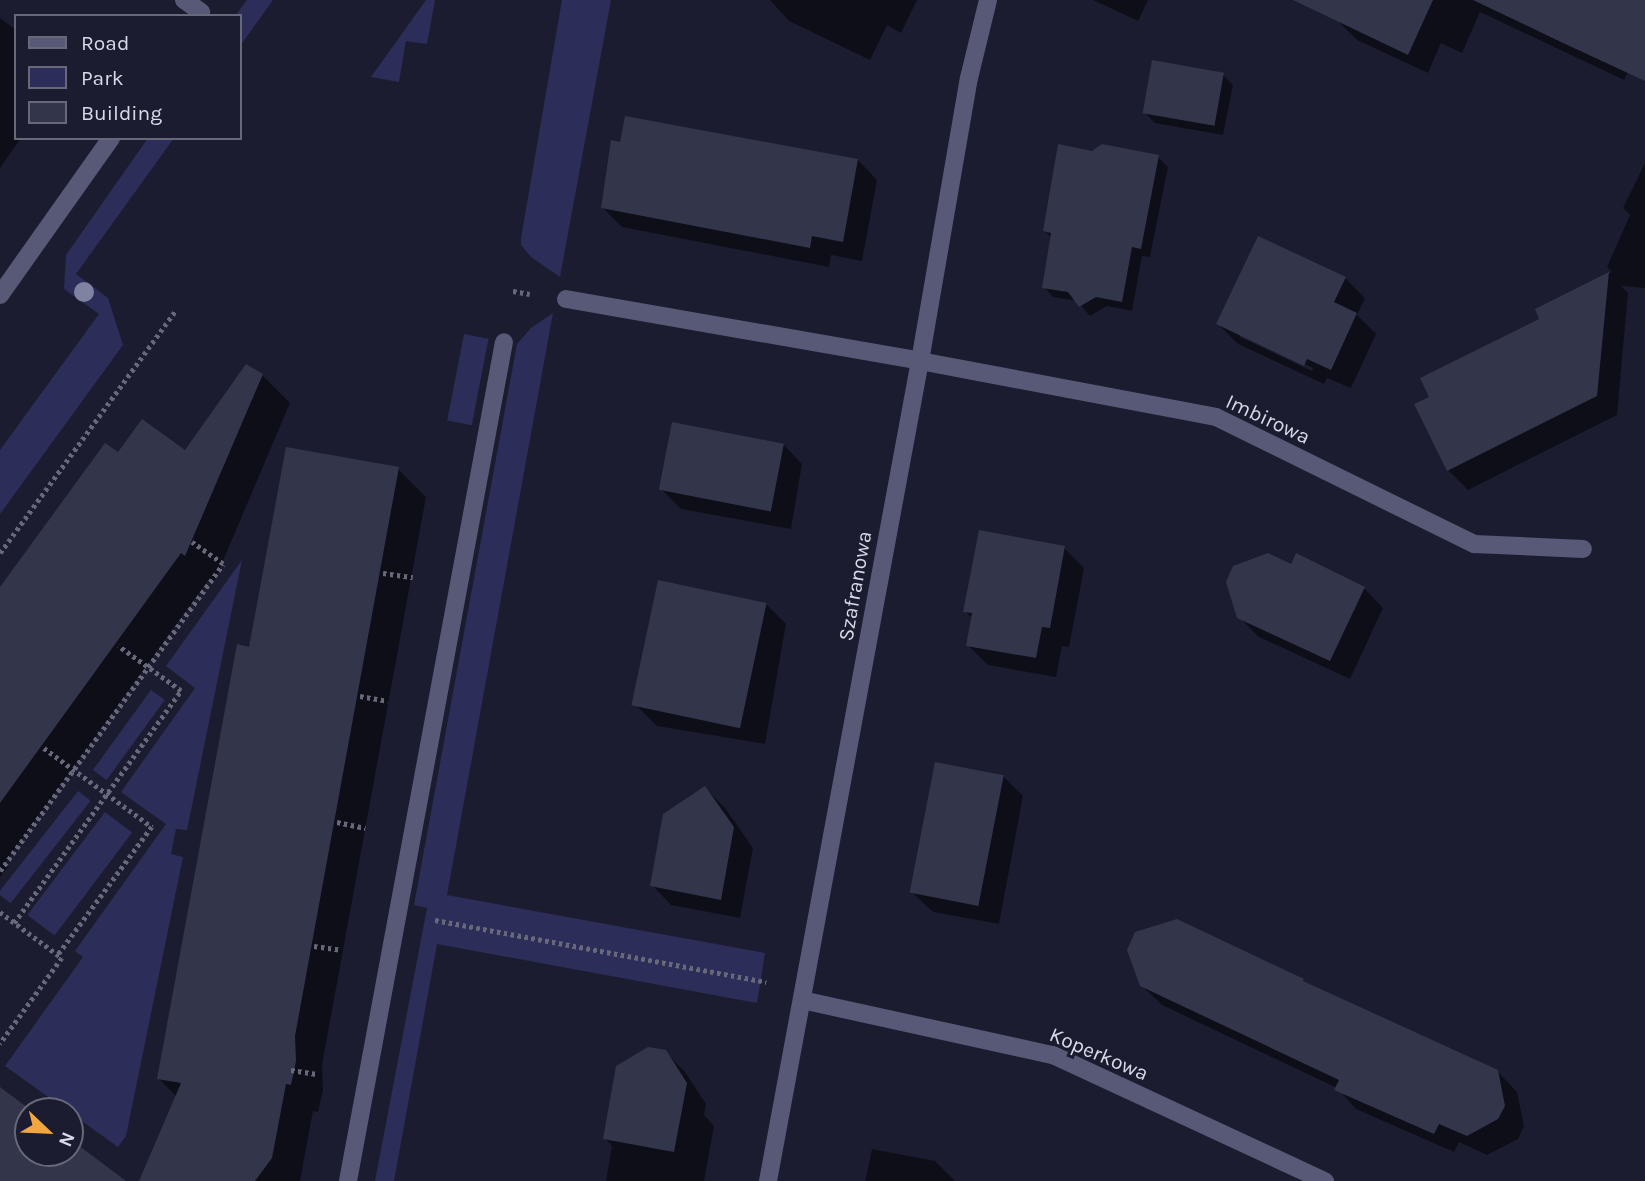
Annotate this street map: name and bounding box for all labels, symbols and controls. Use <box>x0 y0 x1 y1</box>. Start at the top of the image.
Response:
legend <box>14 14 242 140</box>
text: Road <box>81 31 129 55</box>
text: Park <box>81 66 124 90</box>
text: Building <box>81 101 162 125</box>
street label: Imbirowa <box>1222 389 1314 449</box>
street label: Szafranowa <box>833 529 877 643</box>
street label: Koperkowa <box>1046 1022 1152 1086</box>
north arrow <box>14 1097 84 1167</box>
text: N <box>54 1129 79 1150</box>

